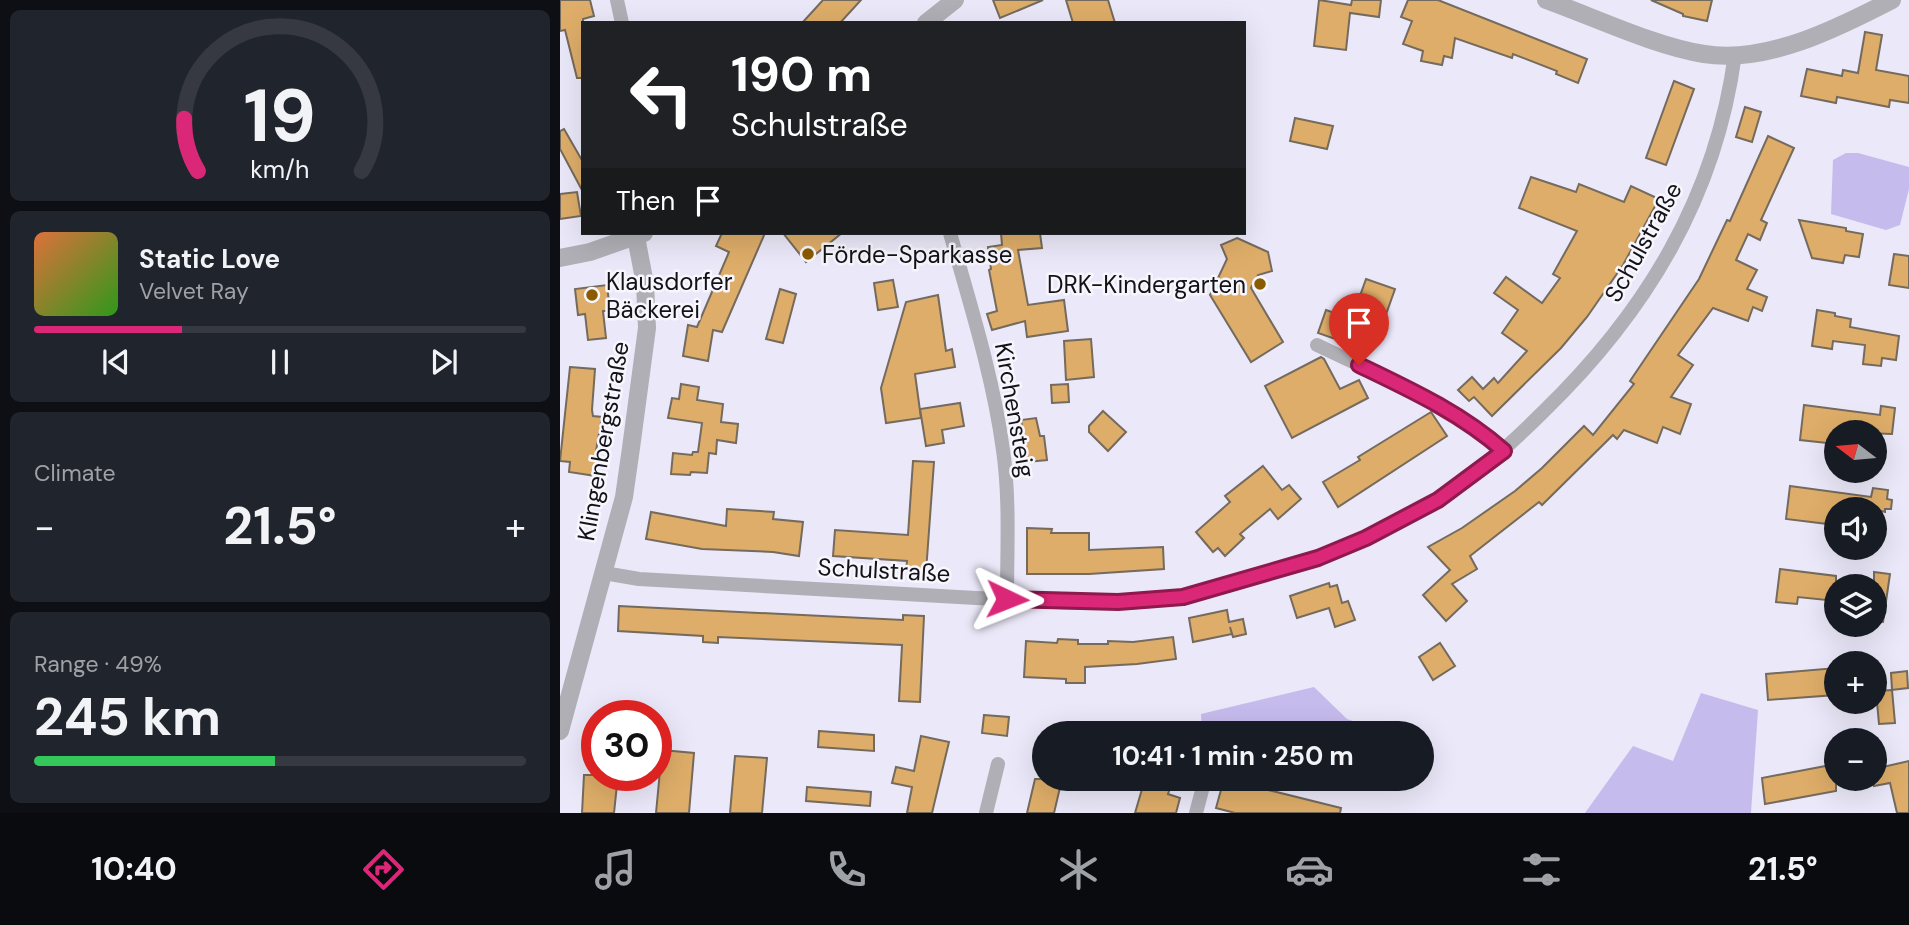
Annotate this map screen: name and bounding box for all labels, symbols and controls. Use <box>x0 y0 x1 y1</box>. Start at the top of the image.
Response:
text: 190 m <box>731 42 872 106</box>
icon: left <box>616 49 707 140</box>
text: 19 <box>244 70 316 165</box>
text: Schulstraße <box>731 104 908 146</box>
text: km/h <box>250 153 310 186</box>
street label: Schulstraße <box>1597 177 1689 307</box>
icon: arrive <box>689 182 727 220</box>
text: Then <box>616 184 675 218</box>
place label: Förde-Sparkasse <box>822 239 1012 270</box>
text: Static Love <box>139 242 280 276</box>
marker: Förde-Sparkasse <box>800 246 816 262</box>
place label: Klausdorfer Bäckerei <box>606 266 733 325</box>
place label: DRK-Kindergarten <box>1047 269 1246 300</box>
text: Velvet Ray <box>139 276 249 306</box>
marker: DRK-Kindergarten <box>1252 276 1268 292</box>
marker: Klausdorfer Bäckerei <box>584 287 600 303</box>
pin <box>1329 293 1389 365</box>
icon: arrive <box>1340 304 1378 342</box>
street label: Klingenbergstraße <box>570 339 636 543</box>
street label: Kirchensteig <box>988 340 1042 480</box>
icon: previous <box>97 343 135 381</box>
icon: pause <box>261 343 299 381</box>
icon: next <box>425 343 463 381</box>
north arrow <box>1824 420 1886 483</box>
map controls <box>1824 420 1887 791</box>
text: Climate <box>34 458 116 488</box>
text: 21.5° <box>223 492 337 560</box>
button: sound <box>1824 497 1887 560</box>
text: − <box>34 502 55 552</box>
text: + <box>505 502 526 552</box>
street label: Schulstraße <box>817 551 951 589</box>
position arrow <box>970 562 1044 636</box>
button: layers <box>1824 574 1887 637</box>
text: Range · 49% <box>34 649 162 679</box>
button: + <box>1824 651 1887 714</box>
text: 245 km <box>34 683 221 751</box>
speed limit sign: 30 <box>581 700 672 791</box>
button: − <box>1824 728 1887 791</box>
text: 10:41 · 1 min · 250 m <box>1112 739 1354 773</box>
icon: directions <box>359 845 408 894</box>
icon: music <box>591 845 640 894</box>
icon: phone <box>822 845 871 894</box>
icon: climate <box>1054 845 1103 894</box>
icon: car <box>1285 845 1334 894</box>
icon: filters <box>1517 845 1566 894</box>
text: 10:40 <box>91 848 177 890</box>
text: 21.5° <box>1748 848 1818 890</box>

